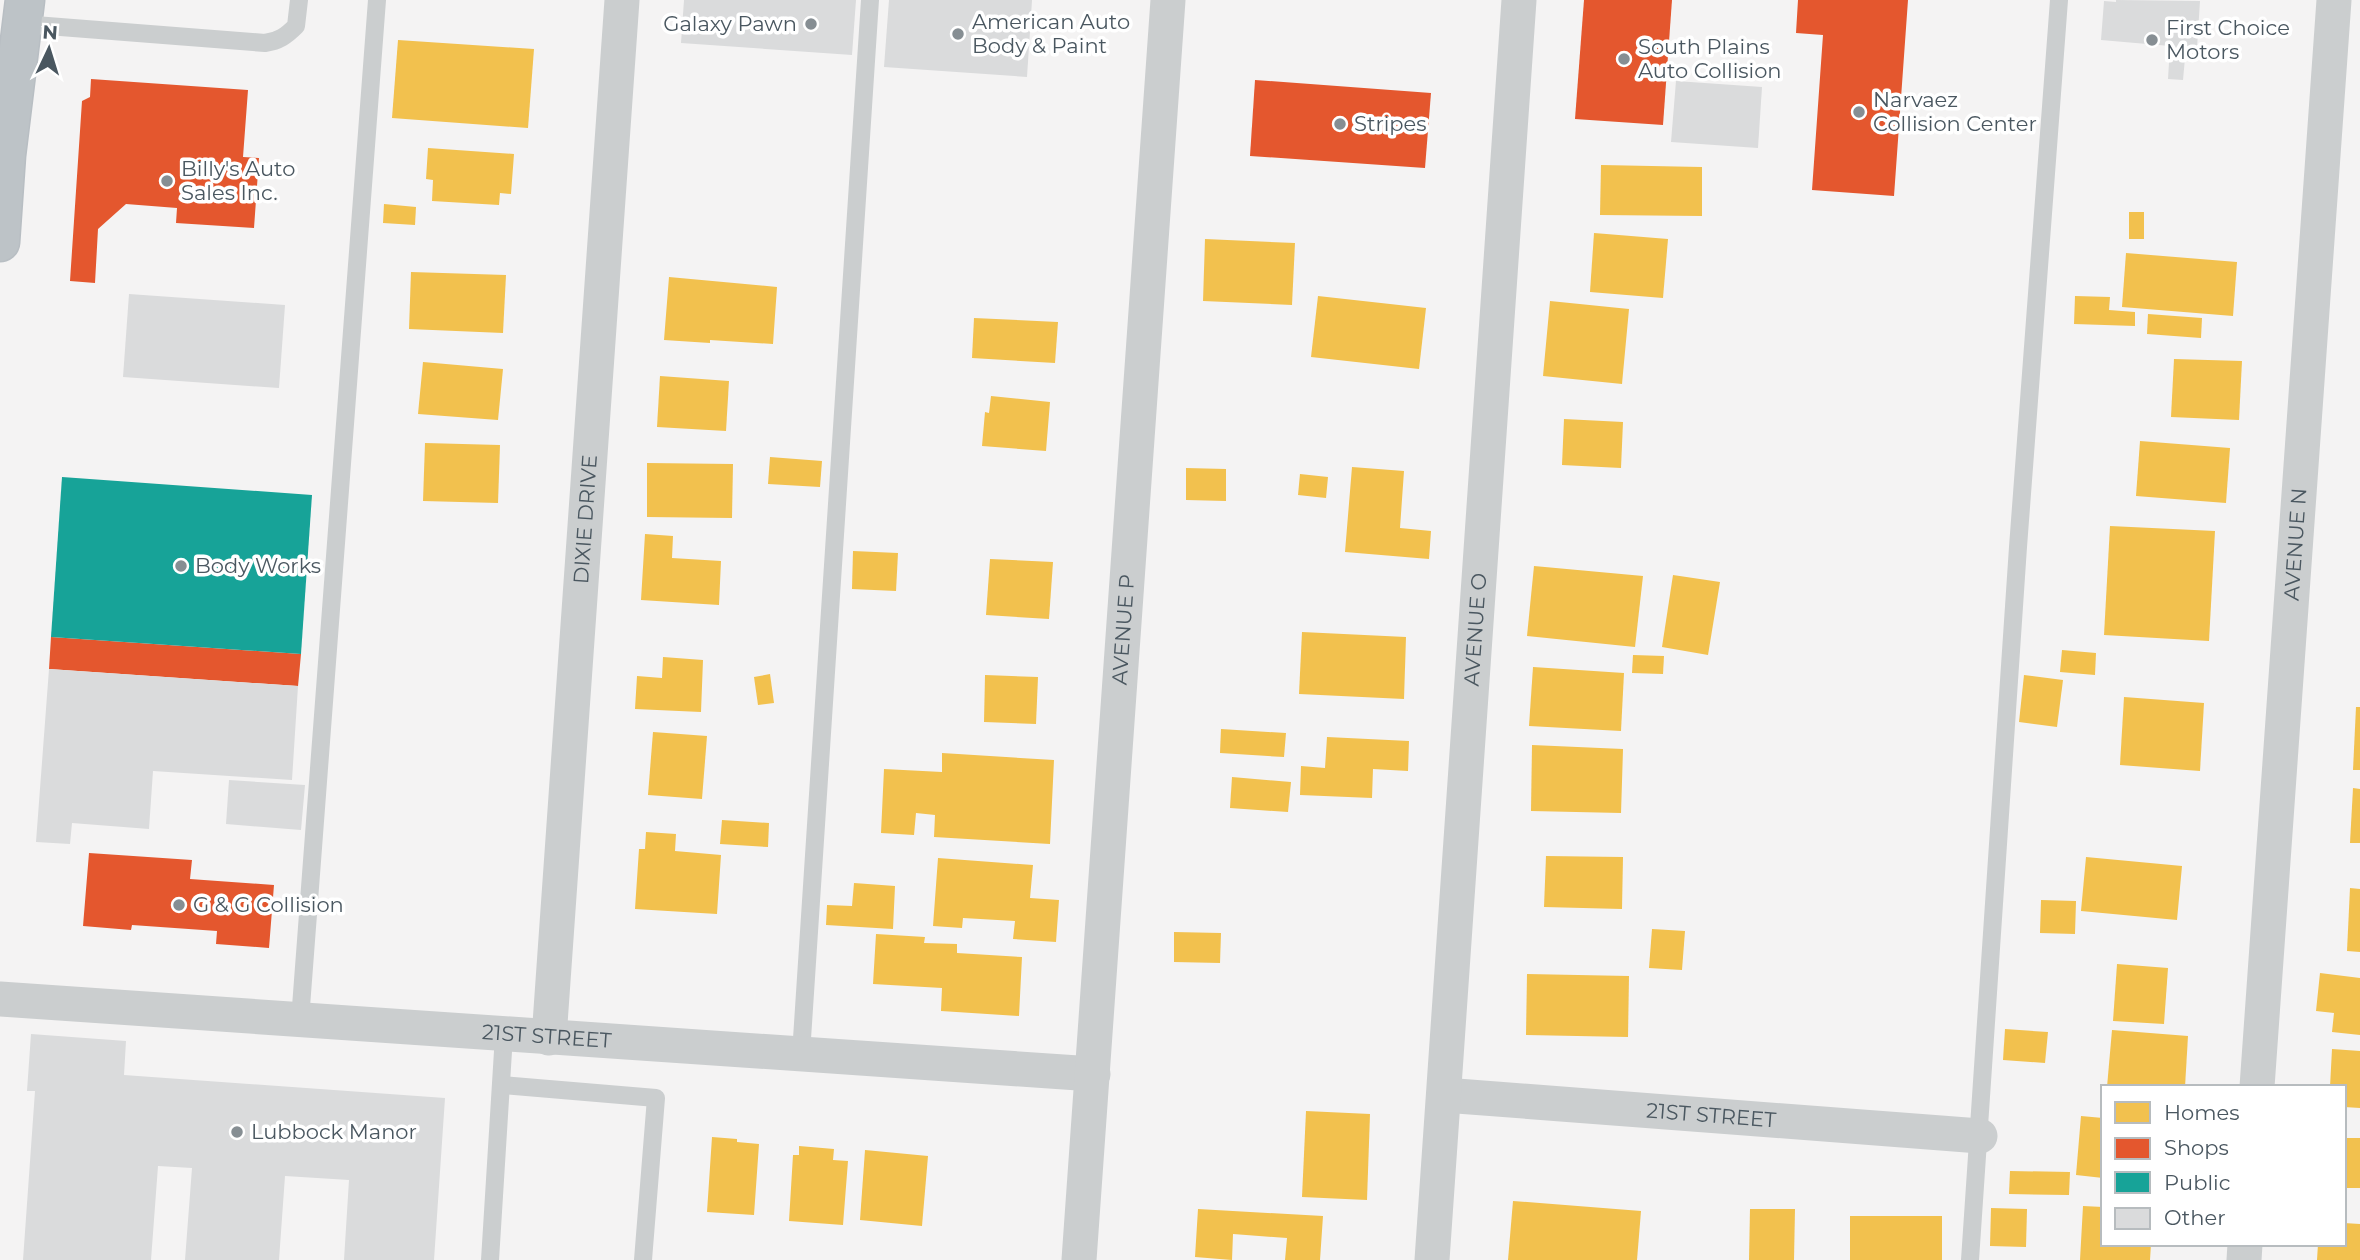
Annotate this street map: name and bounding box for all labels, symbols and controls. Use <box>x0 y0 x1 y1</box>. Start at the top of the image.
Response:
place label: American Auto Body & Paint <box>972 9 1130 58</box>
place label: Galaxy Pawn <box>663 11 797 36</box>
north arrow <box>14 14 84 84</box>
place label: First Choice Motors <box>2166 15 2290 64</box>
marker: Galaxy Pawn <box>803 16 819 32</box>
text: N <box>42 21 59 45</box>
marker: American Auto Body & Paint <box>950 26 966 42</box>
marker: First Choice Motors <box>2144 32 2160 48</box>
place label: South Plains Auto Collision <box>1638 34 1782 83</box>
marker: South Plains Auto Collision <box>1616 51 1632 67</box>
place label: Narvaez Collision Center <box>1873 87 2037 136</box>
marker: Narvaez Collision Center <box>1851 104 1867 120</box>
place label: Stripes <box>1354 111 1427 136</box>
marker: Stripes <box>1332 116 1348 132</box>
place label: Billy's Auto Sales Inc. <box>181 156 295 205</box>
marker: Billy's Auto Sales Inc. <box>159 173 175 189</box>
street label: DIXIE DRIVE <box>568 454 602 585</box>
street label: AVENUE N <box>2278 487 2311 602</box>
place label: Body Works <box>195 553 321 578</box>
marker: Body Works <box>173 558 189 574</box>
street label: AVENUE O <box>1459 572 1491 687</box>
street label: AVENUE P <box>1107 573 1139 686</box>
place label: G & G Collision <box>193 892 344 917</box>
marker: G & G Collision <box>171 897 187 913</box>
street label: 21ST STREET <box>481 1019 612 1053</box>
legend <box>2101 1085 2346 1246</box>
street label: 21ST STREET <box>1646 1098 1777 1132</box>
text: Homes <box>2164 1100 2239 1125</box>
place label: Lubbock Manor <box>251 1119 417 1144</box>
marker: Lubbock Manor <box>229 1124 245 1140</box>
text: Shops <box>2164 1135 2229 1160</box>
text: Public <box>2164 1170 2231 1195</box>
text: Other <box>2164 1205 2226 1230</box>

